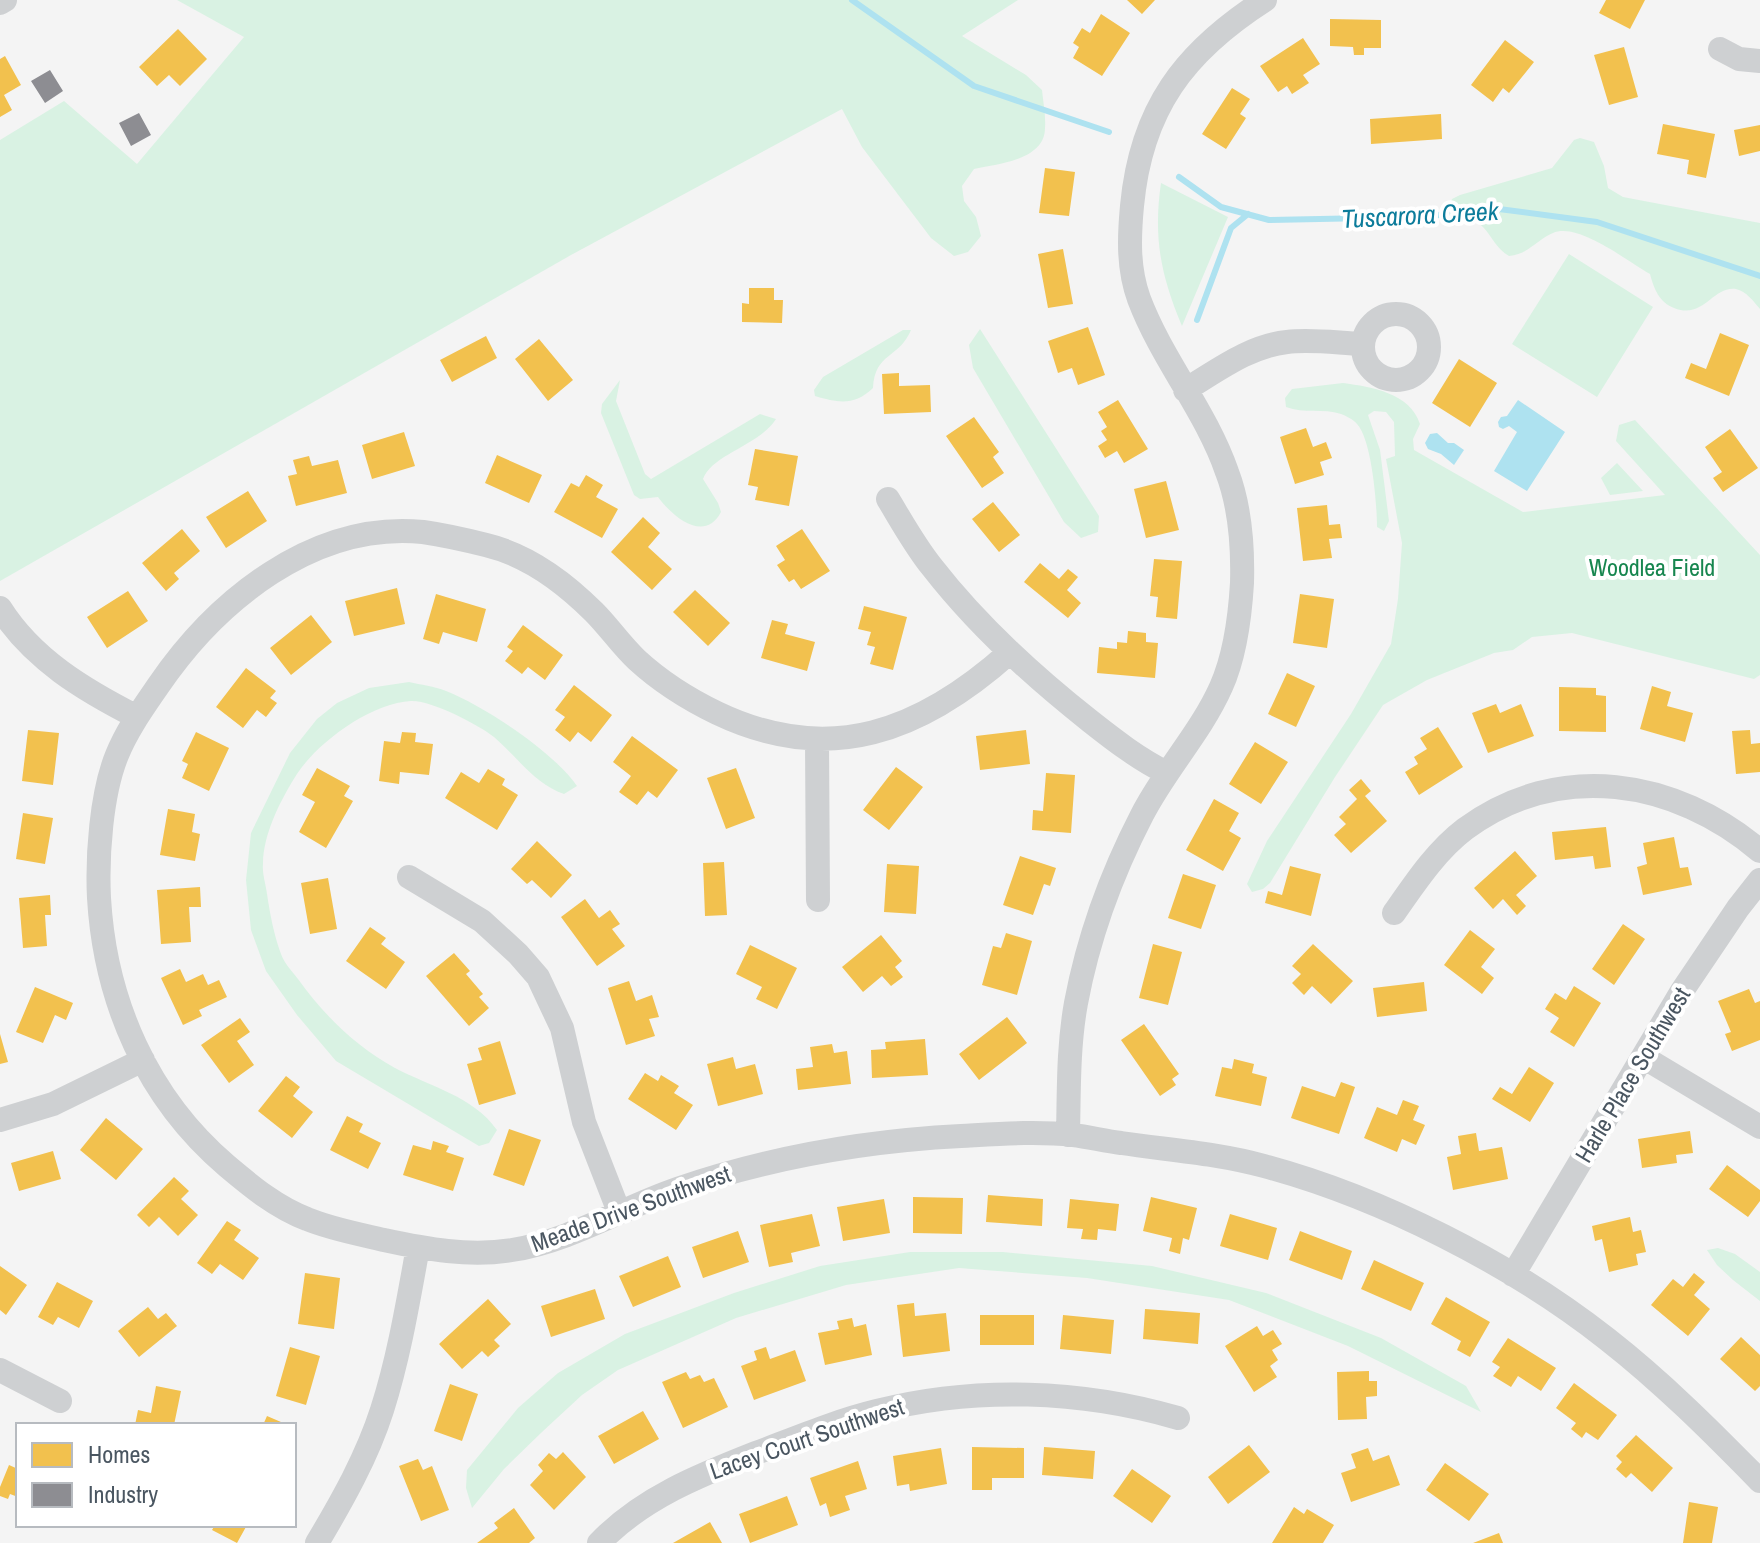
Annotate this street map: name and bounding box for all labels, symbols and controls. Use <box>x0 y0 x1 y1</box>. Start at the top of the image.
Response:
water label: Tuscarora Creek <box>1341 193 1501 236</box>
park label: Woodlea Field <box>1589 551 1715 583</box>
street label: Harle Place Southwest <box>1567 980 1697 1168</box>
street label: Meade Drive Southwest <box>527 1157 735 1259</box>
street label: Lacey Court Southwest <box>705 1390 909 1486</box>
legend <box>16 1423 296 1527</box>
text: Homes <box>88 1438 150 1470</box>
text: Industry <box>88 1478 158 1510</box>

